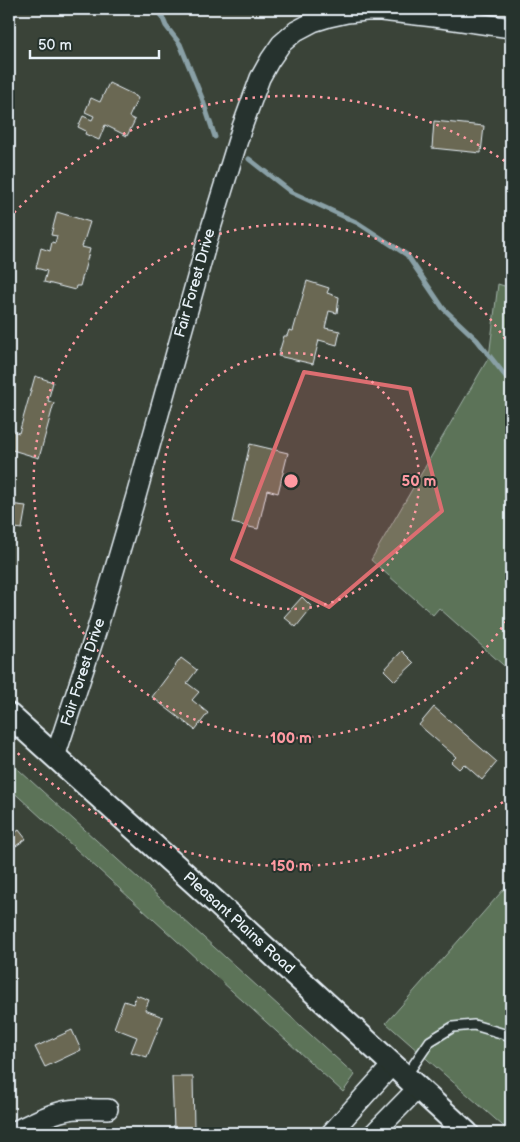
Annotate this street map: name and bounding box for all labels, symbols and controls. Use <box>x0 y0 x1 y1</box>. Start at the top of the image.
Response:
scale bar <box>30 28 159 60</box>
text: 50 m <box>38 36 72 55</box>
street label: Fair Forest Drive <box>170 226 220 340</box>
centre of rings <box>282 472 300 490</box>
text: 50 m <box>402 472 437 491</box>
street label: Fair Forest Drive <box>57 616 109 728</box>
text: 100 m <box>270 729 312 748</box>
text: 150 m <box>270 857 312 876</box>
street label: Pleasant Plains Road <box>179 868 299 978</box>

